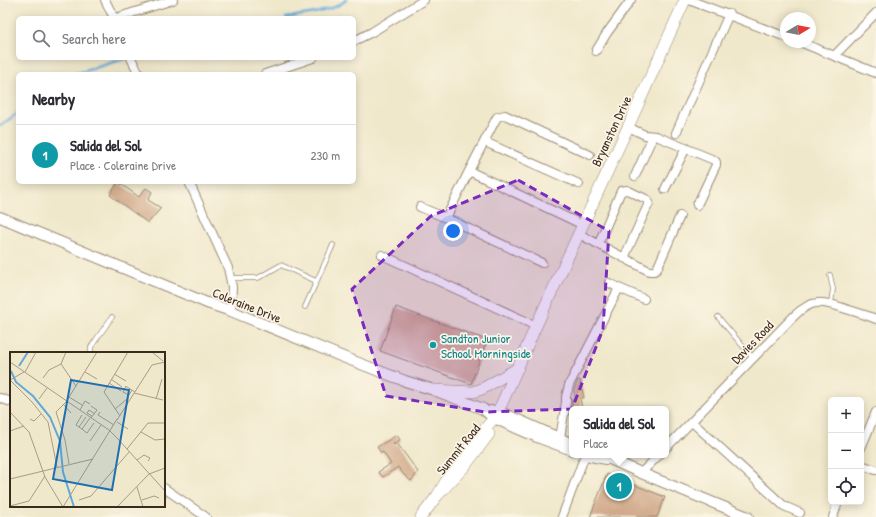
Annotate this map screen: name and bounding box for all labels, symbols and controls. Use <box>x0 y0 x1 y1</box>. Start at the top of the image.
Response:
north arrow <box>780 12 816 48</box>
search box <box>16 16 356 60</box>
icon: search <box>30 27 52 49</box>
text: Search here <box>62 28 126 49</box>
text: Nearby <box>32 87 75 110</box>
street label: Bryanston Drive <box>587 93 635 169</box>
text: Salida del Sol <box>70 135 141 156</box>
text: 1 <box>43 146 47 164</box>
text: 230 m <box>310 146 340 164</box>
text: Place · Coleraine Drive <box>70 156 176 174</box>
your location <box>443 221 463 241</box>
street label: Coleraine Drive <box>210 283 284 327</box>
street label: Davies Road <box>727 316 777 368</box>
place label: Sandton Junior School Morningside <box>441 329 531 362</box>
marker: Sandton Junior School Morningside <box>428 340 438 350</box>
inset map <box>10 352 165 507</box>
map controls <box>828 397 864 505</box>
button: + <box>828 397 864 433</box>
popup <box>569 406 669 458</box>
text: Salida del Sol <box>583 413 655 434</box>
street label: Summit Road <box>432 420 484 478</box>
button: − <box>828 433 864 469</box>
text: Place <box>583 434 608 452</box>
button: locate <box>828 469 864 505</box>
pin: 1 <box>606 471 632 501</box>

